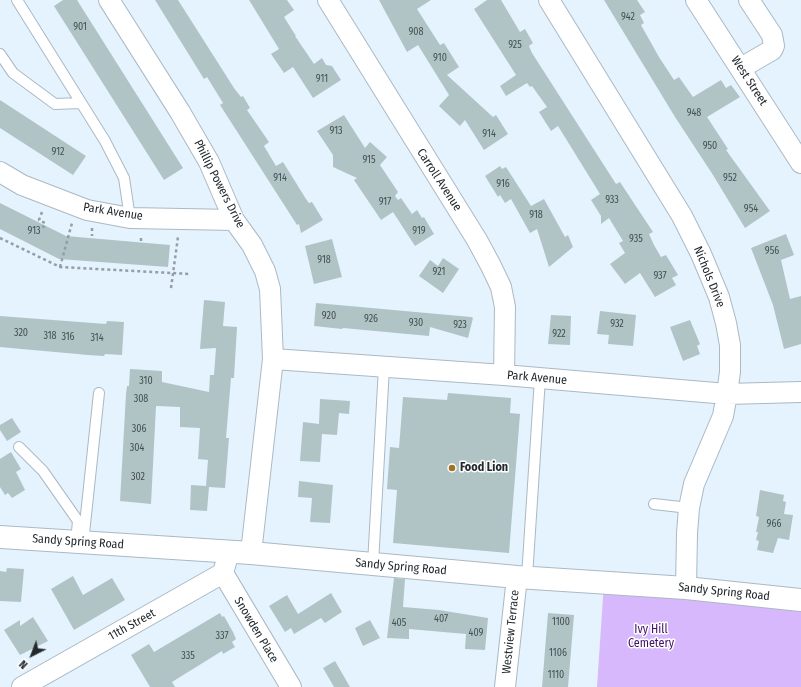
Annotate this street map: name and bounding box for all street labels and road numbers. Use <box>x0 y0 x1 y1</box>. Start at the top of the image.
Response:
street label: West Street <box>728 54 770 108</box>
street label: Phillip Powers Drive <box>190 137 248 231</box>
street label: Carroll Avenue <box>414 146 464 214</box>
street label: Park Avenue <box>82 200 144 224</box>
street label: Nichols Drive <box>690 244 728 310</box>
street label: Park Avenue <box>506 368 568 388</box>
street label: Sandy Spring Road <box>32 532 124 552</box>
street label: Sandy Spring Road <box>355 556 447 578</box>
street label: Sandy Spring Road <box>678 580 770 604</box>
street label: Westview Terrace <box>499 589 523 675</box>
street label: Snowden Place <box>231 595 281 665</box>
street label: 11th Street <box>106 606 158 644</box>

